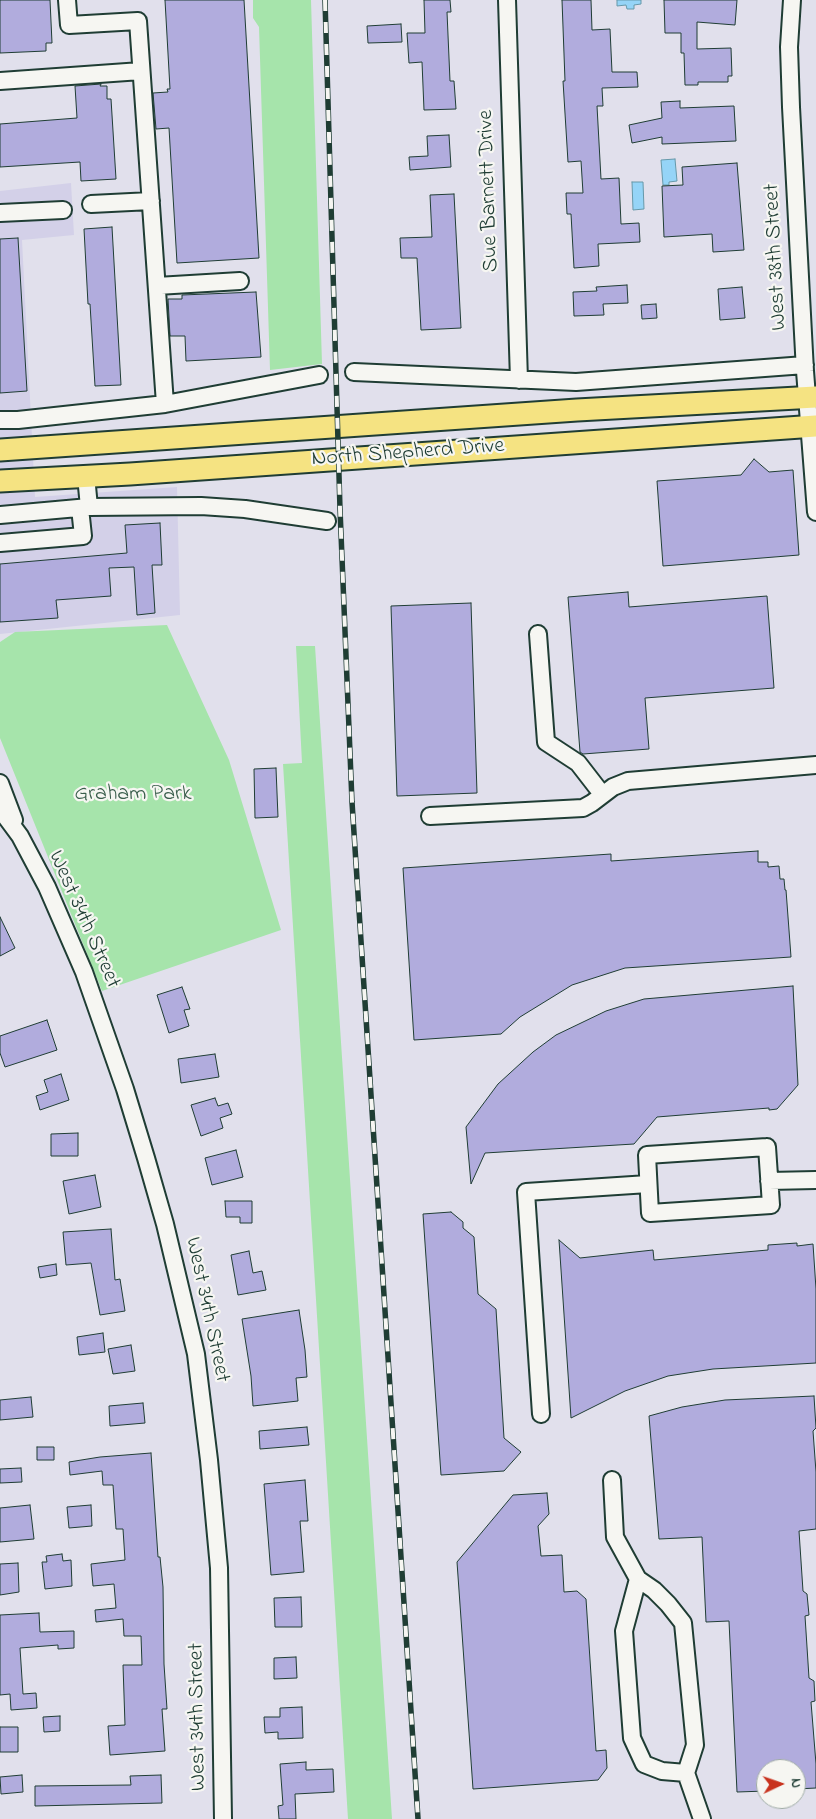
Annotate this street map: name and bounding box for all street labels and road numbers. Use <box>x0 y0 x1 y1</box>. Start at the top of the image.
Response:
street label: Sue Barnett Drive <box>474 109 506 273</box>
street label: West 38th Street <box>760 183 794 331</box>
street label: North Shepherd Drive <box>311 434 505 474</box>
street label: West 34th Street <box>41 847 125 993</box>
street label: West 34th Street <box>178 1235 234 1385</box>
street label: West 34th Street <box>185 1643 213 1791</box>

